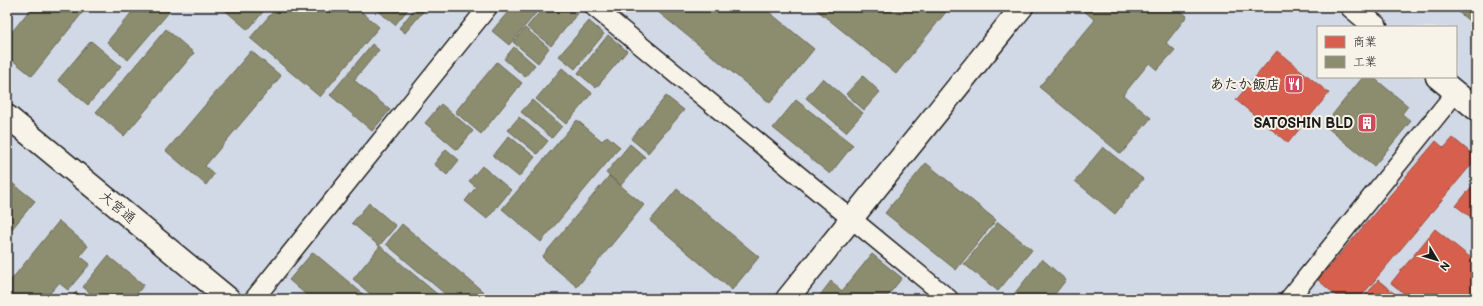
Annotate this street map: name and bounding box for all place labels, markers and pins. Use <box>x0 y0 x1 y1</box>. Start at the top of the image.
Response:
restaurant icon: あたか飯店 <box>1283 73 1305 95</box>
place label: あたか飯店 <box>1210 76 1280 93</box>
building icon: SATOSHIN BLD <box>1356 112 1378 134</box>
place label: SATOSHIN BLD <box>1254 115 1353 132</box>

